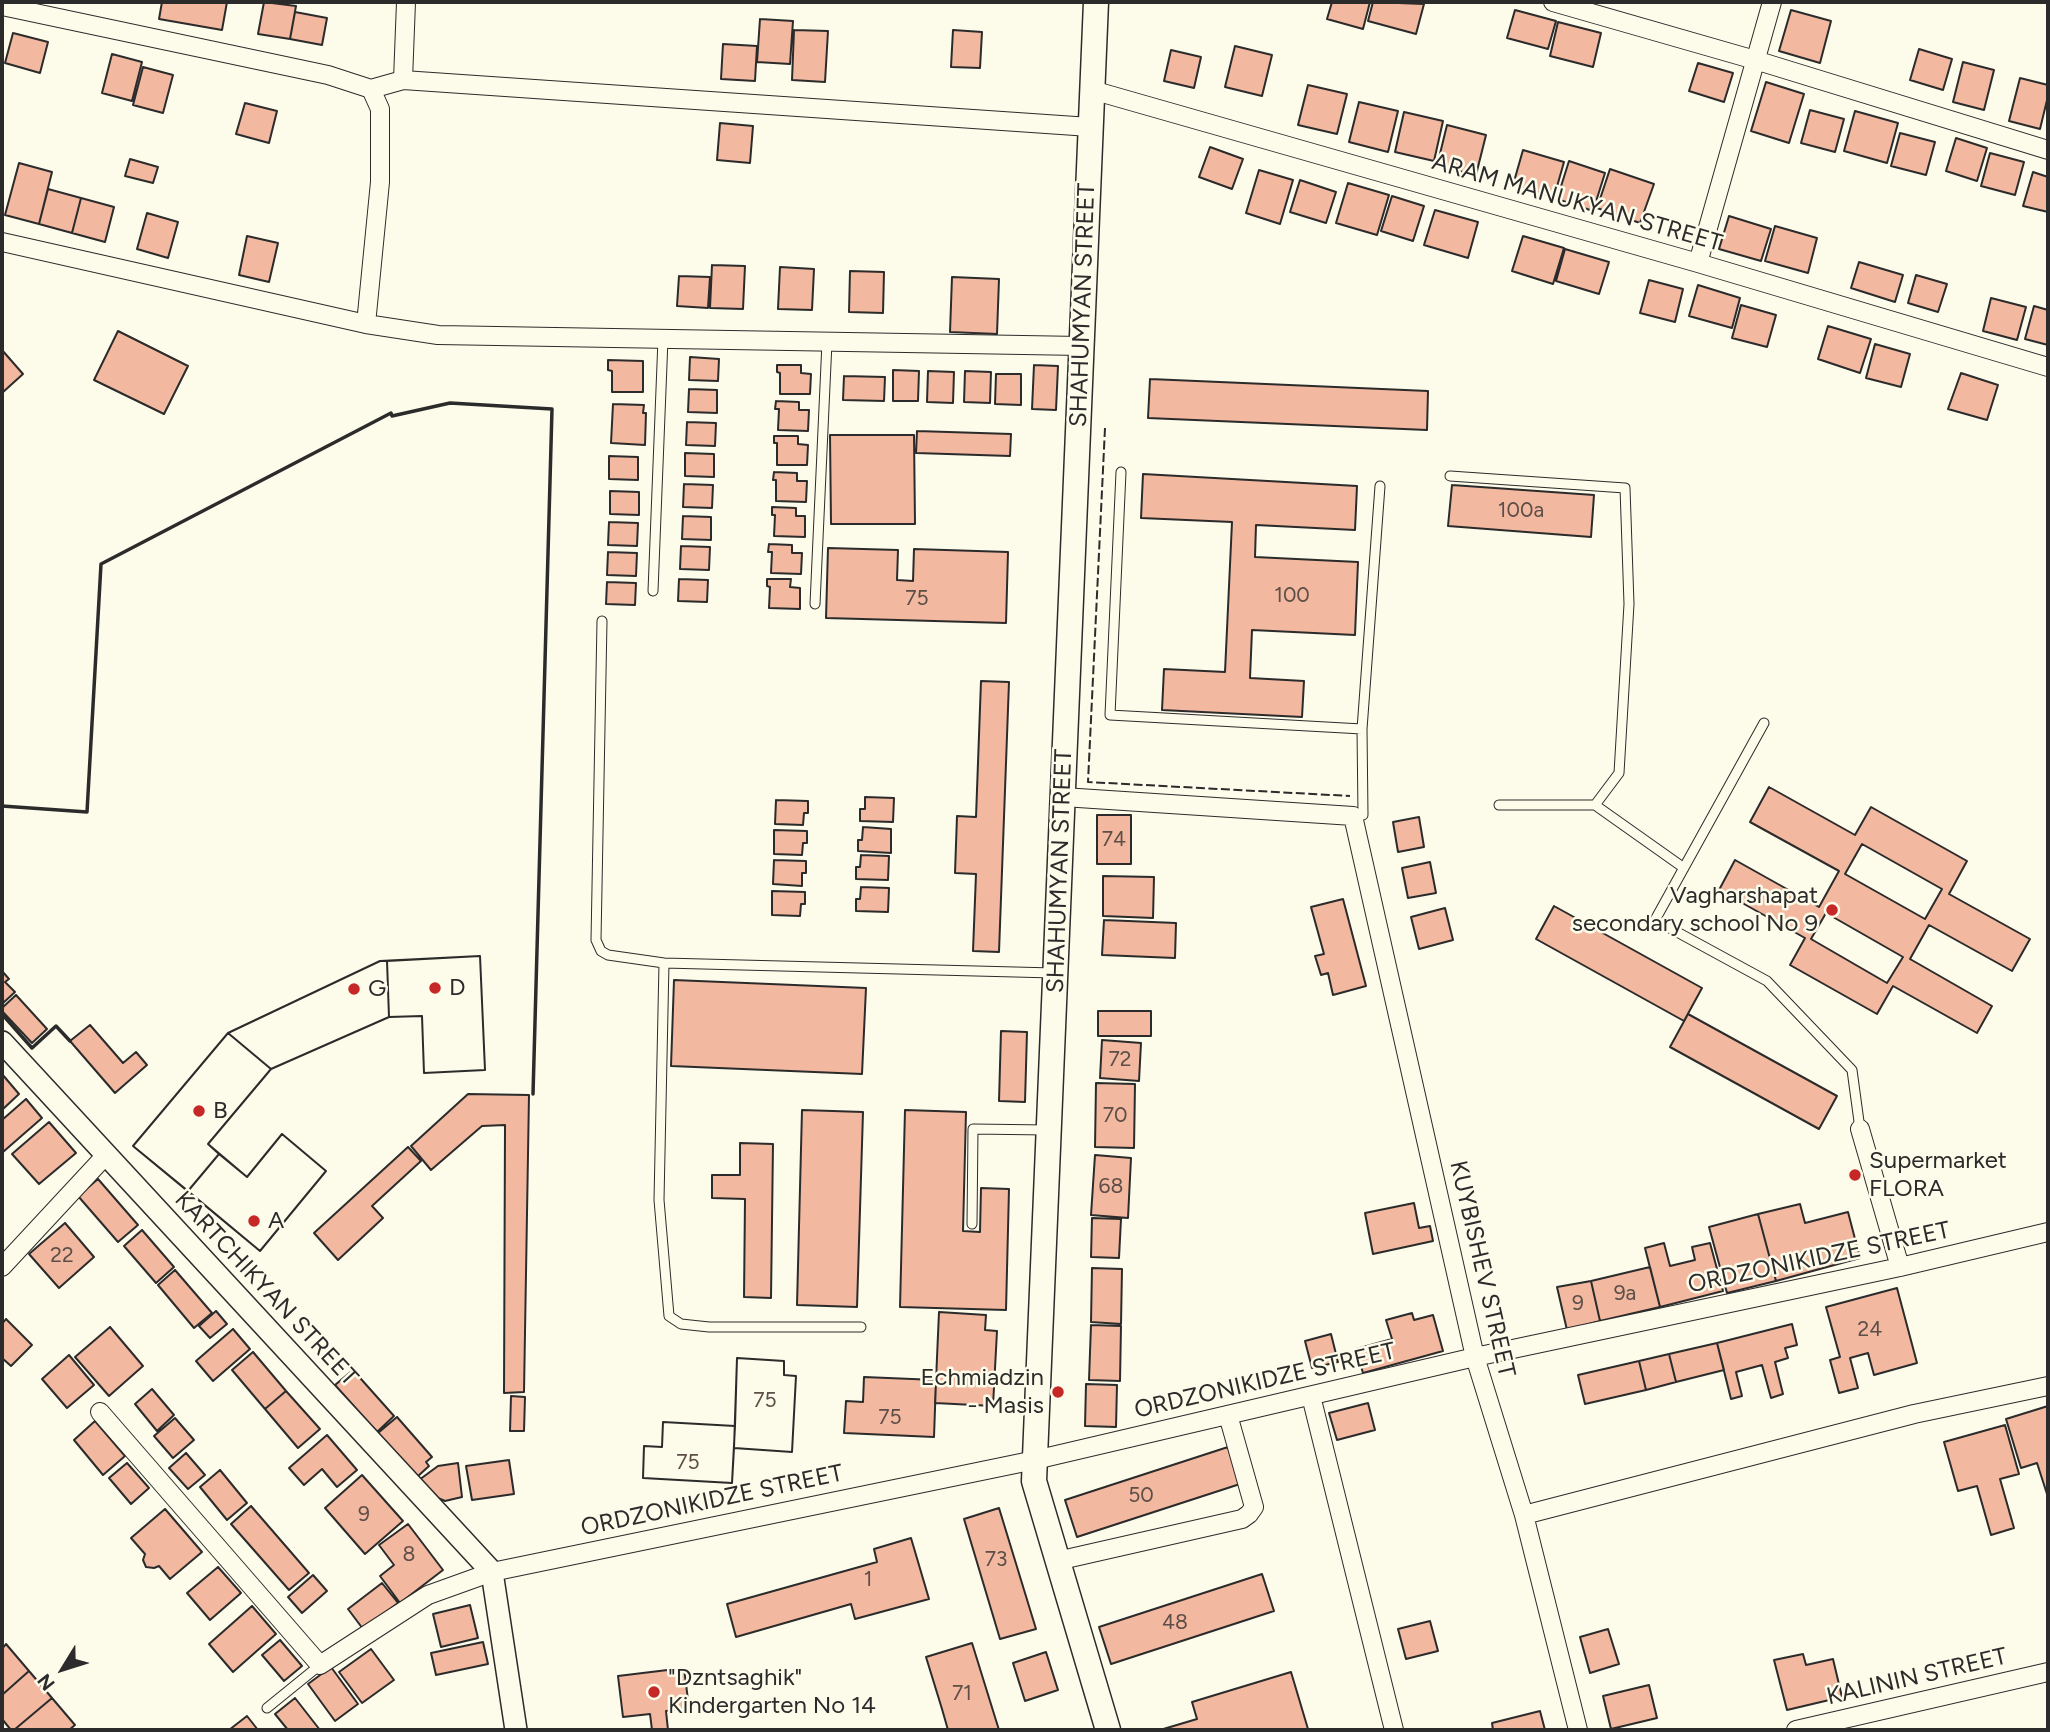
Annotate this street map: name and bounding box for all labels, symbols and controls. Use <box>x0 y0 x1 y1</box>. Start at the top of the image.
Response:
street label: ARAM MANUKYAN STREET <box>1429 148 1725 258</box>
street label: SHAHUMYAN STREET <box>1064 182 1102 428</box>
house number: 100a <box>1498 498 1544 524</box>
house number: 100 <box>1274 583 1310 609</box>
house number: 75 <box>905 586 929 612</box>
street label: SHAHUMYAN STREET <box>1041 748 1079 994</box>
house number: 74 <box>1102 827 1126 853</box>
place label: Vagharshapat secondary school No 9 <box>1572 882 1818 938</box>
marker: Vagharshapat secondary school No 9 <box>1824 902 1840 918</box>
place label: D <box>449 974 466 1002</box>
place label: G <box>368 975 386 1003</box>
marker: D <box>427 980 443 996</box>
marker: G <box>346 981 362 997</box>
house number: 72 <box>1108 1047 1132 1073</box>
place label: B <box>213 1097 228 1125</box>
marker: B <box>191 1103 207 1119</box>
house number: 70 <box>1103 1103 1127 1129</box>
place label: Supermarket FLORA <box>1869 1147 2007 1203</box>
street label: KUYBISHEV STREET <box>1443 1158 1521 1380</box>
marker: Supermarket FLORA <box>1847 1167 1863 1183</box>
house number: 68 <box>1099 1174 1123 1200</box>
street label: KARTCHIKYAN STREET <box>168 1186 364 1392</box>
place label: A <box>268 1207 284 1235</box>
marker: A <box>246 1213 262 1229</box>
street label: ORDZONIKIDZE STREET <box>1685 1216 1953 1300</box>
house number: 22 <box>50 1243 74 1269</box>
house number: 9a <box>1614 1281 1636 1307</box>
house number: 9 <box>1572 1291 1584 1317</box>
house number: 24 <box>1858 1317 1882 1343</box>
street label: ORDZONIKIDZE STREET <box>1132 1337 1398 1425</box>
place label: Echmiadzin - Masis <box>920 1364 1044 1420</box>
marker: Echmiadzin - Masis <box>1050 1384 1066 1400</box>
house number: 75 <box>753 1388 777 1414</box>
house number: 75 <box>878 1405 902 1431</box>
house number: 75 <box>676 1450 700 1476</box>
street label: ORDZONIKIDZE STREET <box>578 1459 846 1543</box>
house number: 50 <box>1128 1483 1154 1509</box>
house number: 9 <box>358 1502 370 1528</box>
house number: 8 <box>403 1542 415 1568</box>
house number: 73 <box>985 1547 1007 1573</box>
house number: 1 <box>864 1567 872 1593</box>
house number: 48 <box>1162 1610 1188 1636</box>
north arrow <box>28 1634 98 1704</box>
street label: KALININ STREET <box>1824 1642 2010 1712</box>
place label: "Dzntsaghik" Kindergarten No 14 <box>668 1664 876 1720</box>
text: N <box>32 1669 60 1695</box>
house number: 71 <box>952 1681 972 1707</box>
marker: "Dzntsaghik" Kindergarten No 14 <box>646 1684 662 1700</box>

